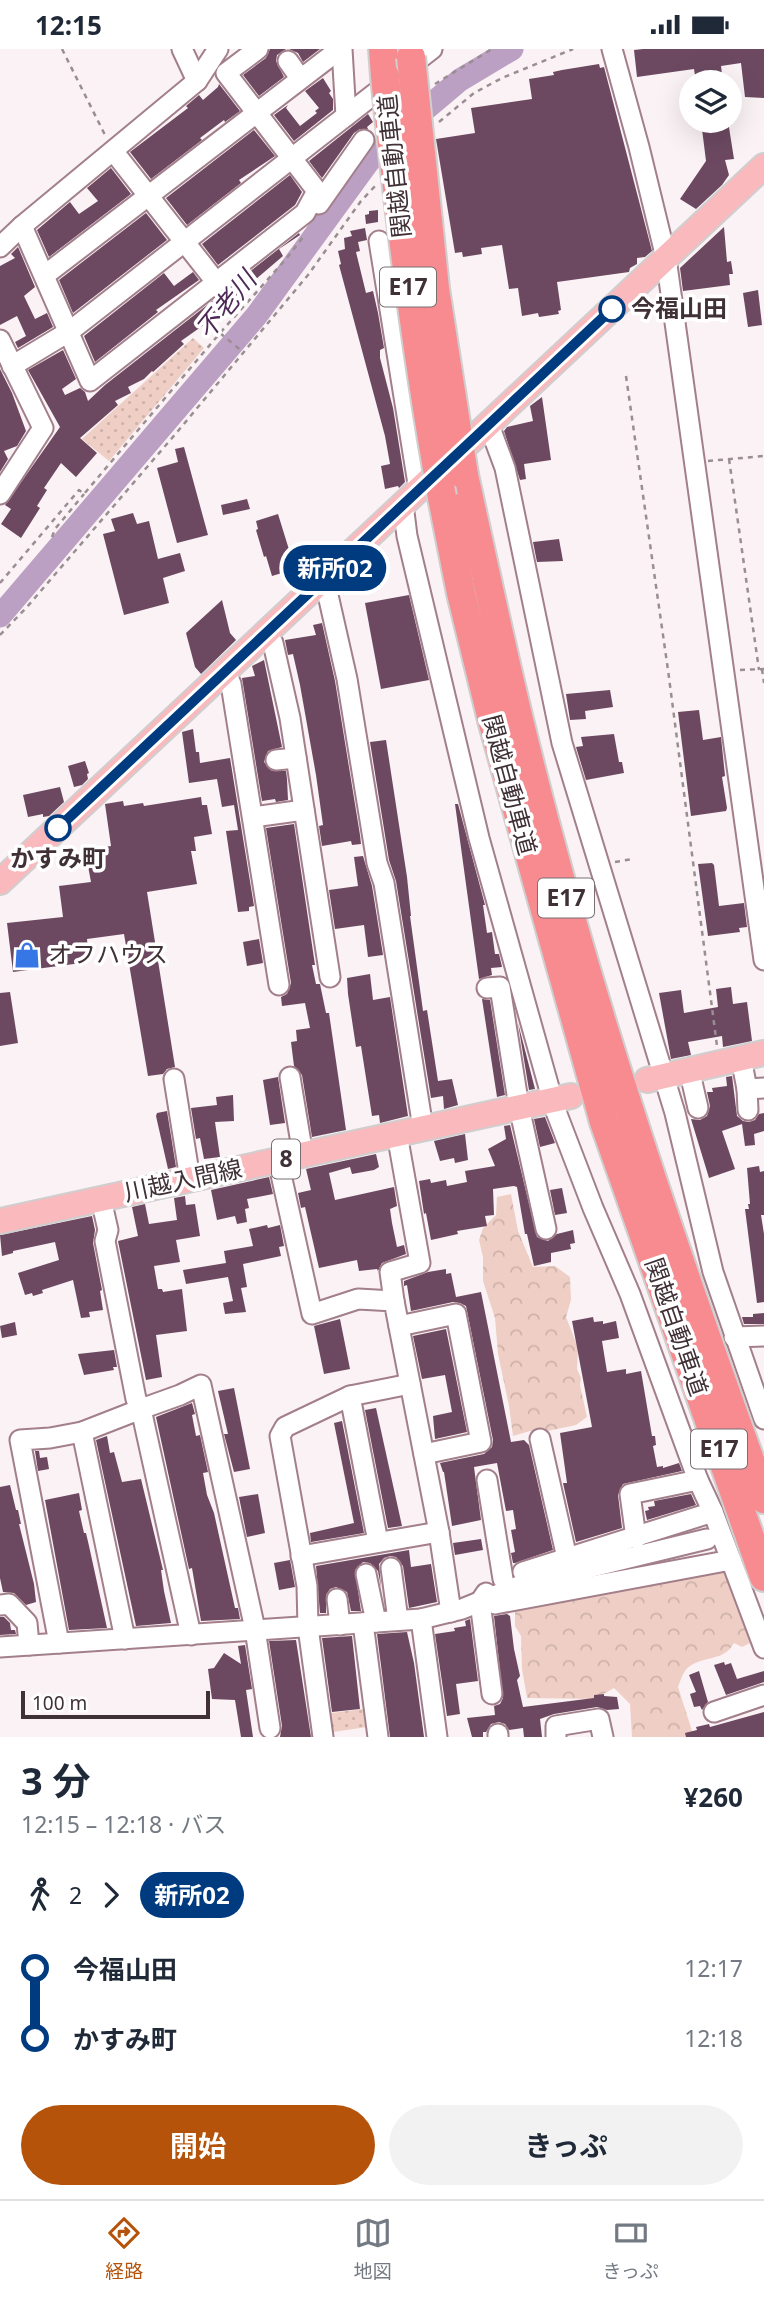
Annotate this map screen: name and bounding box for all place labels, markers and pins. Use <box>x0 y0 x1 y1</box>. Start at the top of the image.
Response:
place label: 今福山田 <box>631 291 727 324</box>
marker: 今福山田 <box>599 296 625 322</box>
marker: かすみ町 <box>45 815 71 841</box>
place label: かすみ町 <box>10 841 106 874</box>
place label: オフハウス <box>48 937 168 970</box>
shop icon: オフハウス <box>12 940 42 970</box>

